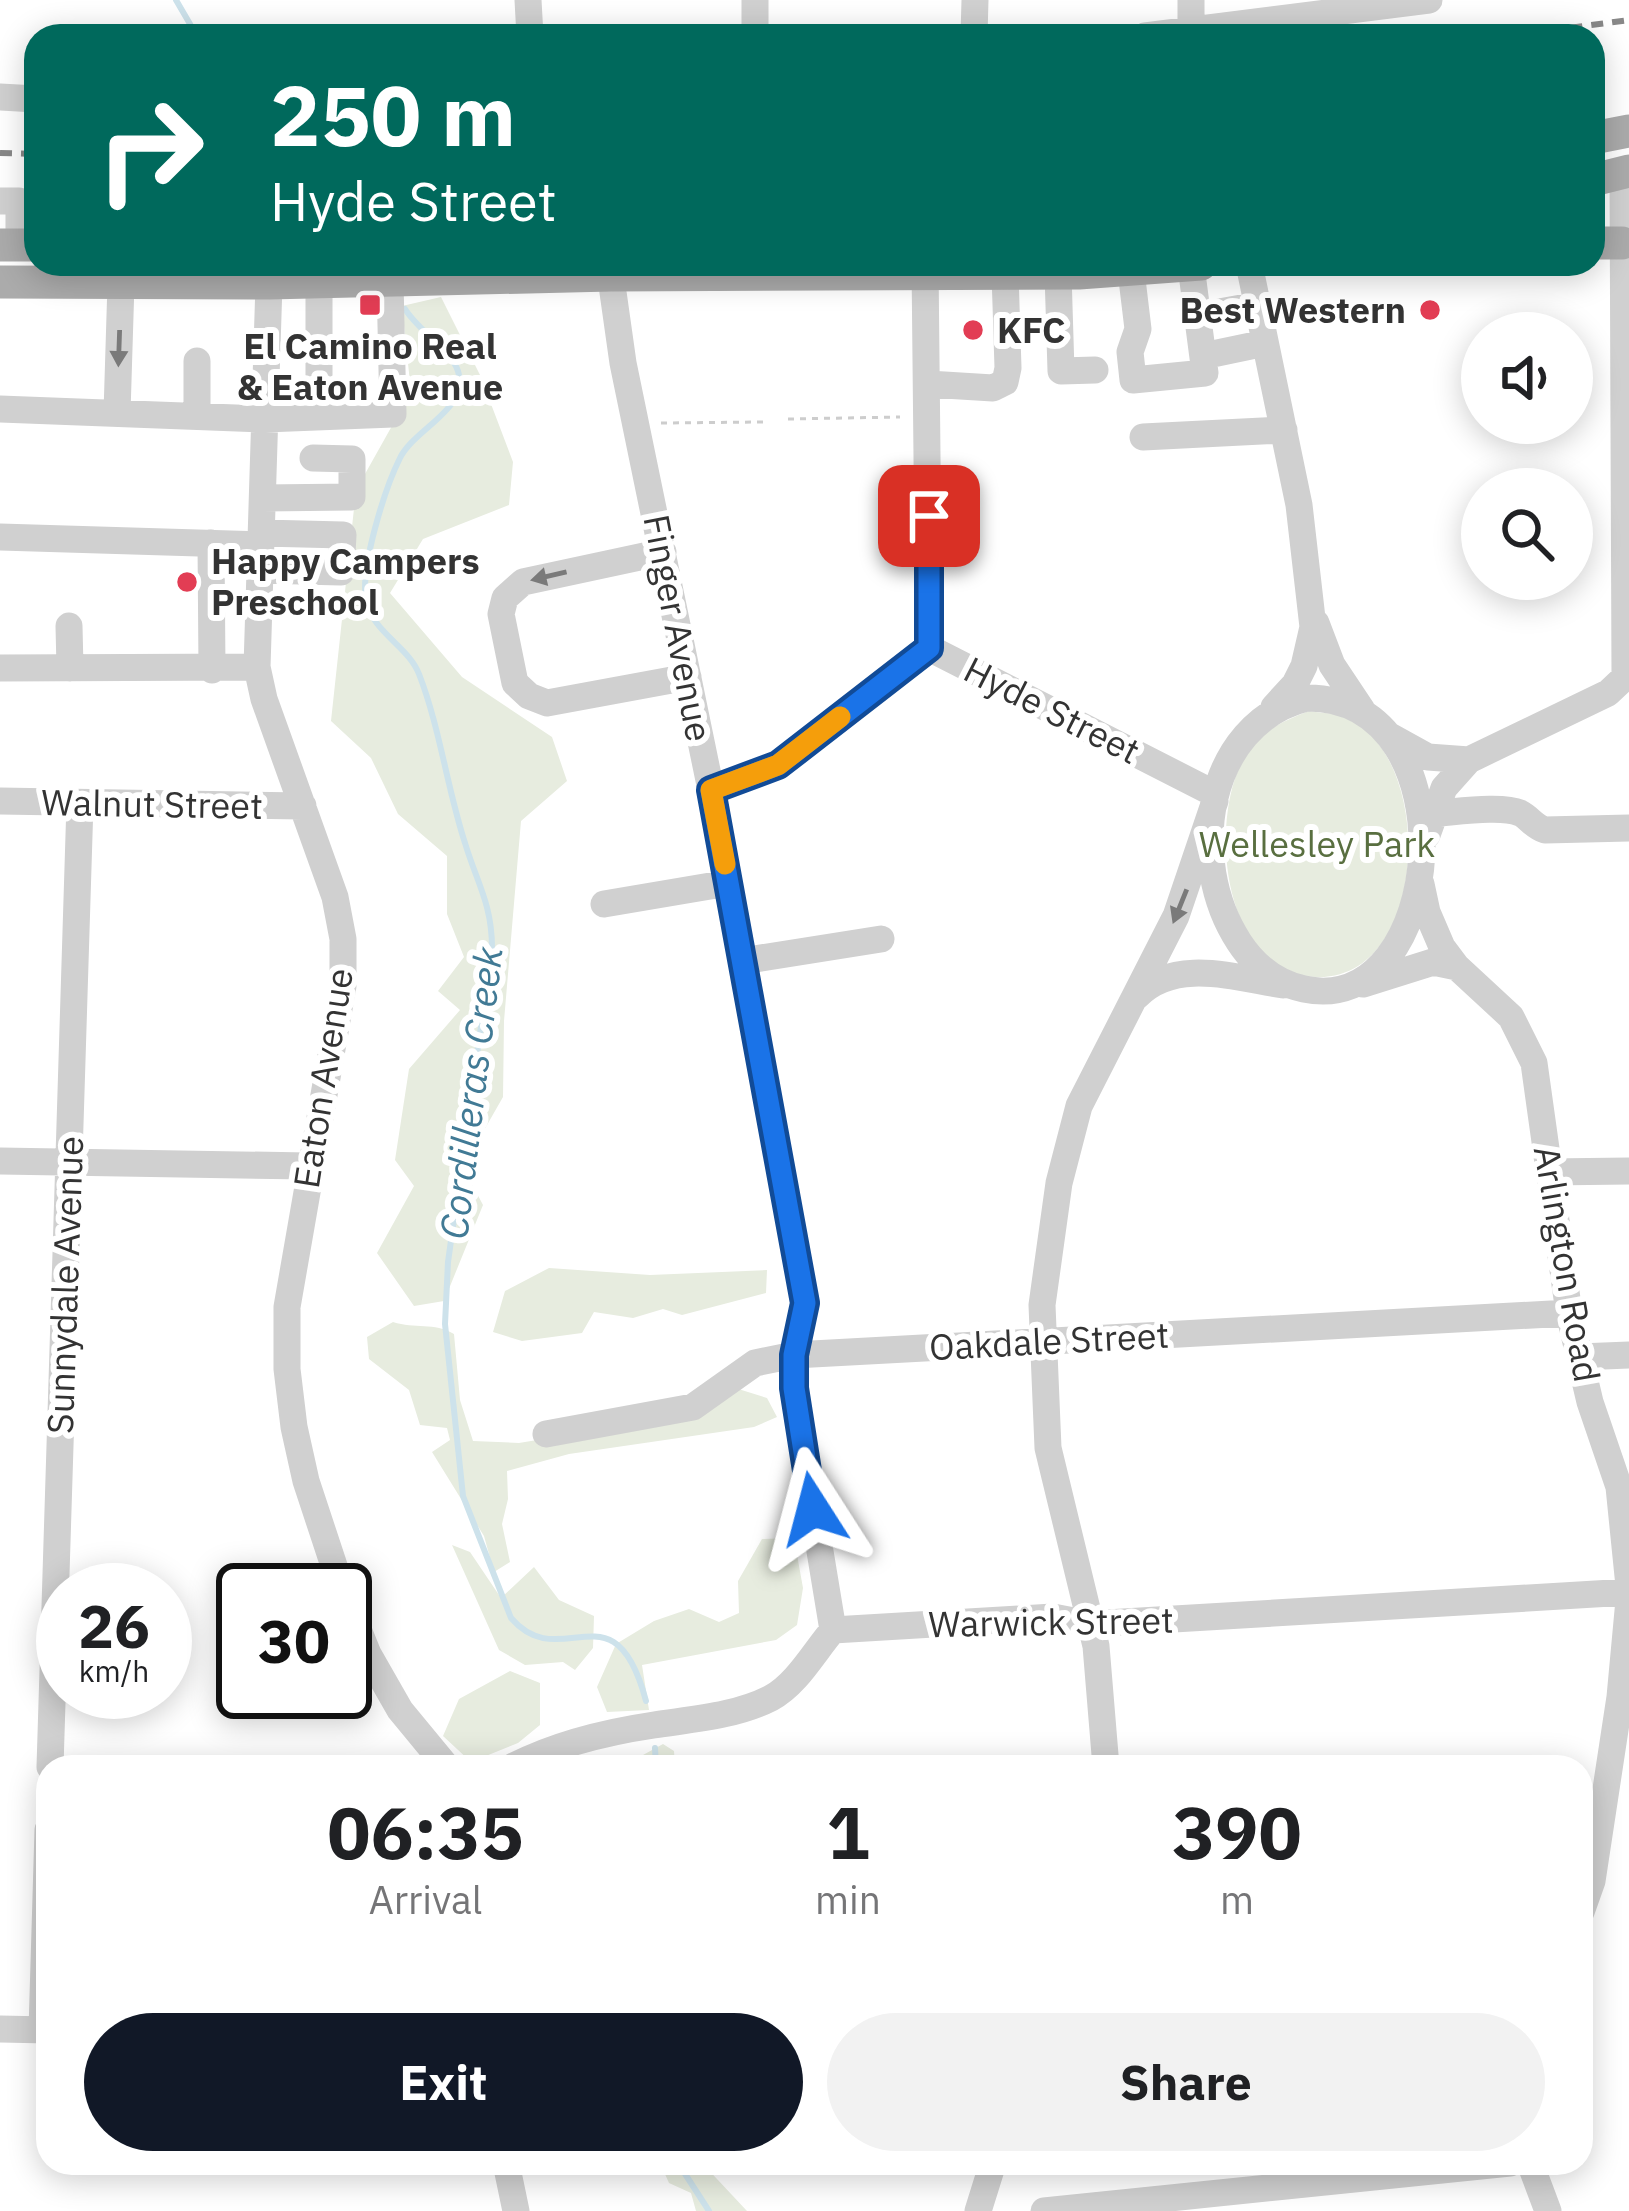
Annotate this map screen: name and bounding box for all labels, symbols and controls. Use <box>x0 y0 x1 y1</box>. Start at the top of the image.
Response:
text: 250 m <box>270 60 516 169</box>
icon: right <box>72 72 228 228</box>
text: Hyde Street <box>270 166 557 236</box>
place label: Best Western <box>1180 286 1406 333</box>
marker: El Camino Real & Eaton Avenue <box>357 292 383 318</box>
marker: Best Western <box>1417 297 1443 323</box>
place label: KFC <box>997 306 1065 353</box>
map controls <box>1461 312 1593 600</box>
button: sound <box>1461 312 1593 444</box>
marker: KFC <box>960 317 986 343</box>
place label: El Camino Real & Eaton Avenue <box>237 322 503 410</box>
one-way arrow <box>109 330 128 368</box>
pin <box>878 465 980 567</box>
button: search <box>1461 468 1593 600</box>
icon: arrive <box>896 483 962 549</box>
street label: Finger Avenue <box>633 511 724 745</box>
place label: Happy Campers Preschool <box>211 537 480 625</box>
one-way arrow <box>530 567 567 586</box>
marker: Happy Campers Preschool <box>174 569 200 595</box>
street label: Hyde Street <box>956 645 1148 774</box>
street label: Walnut Street <box>41 778 263 829</box>
park label: Wellesley Park <box>1199 820 1435 867</box>
one-way arrow <box>1170 888 1189 924</box>
water label: Cordilleras Creek <box>427 943 514 1242</box>
street label: Eaton Avenue <box>282 965 363 1191</box>
street label: Sunnydale Avenue <box>36 1135 93 1435</box>
street label: Arlington Road <box>1524 1142 1611 1386</box>
street label: Oakdale Street <box>928 1311 1170 1370</box>
position arrow <box>750 1446 876 1572</box>
speed limit sign: 30 <box>216 1563 372 1719</box>
text: 26 <box>78 1586 150 1665</box>
street label: Warwick Street <box>928 1596 1174 1647</box>
text: km/h <box>79 1651 149 1690</box>
text: 06:35 <box>327 1785 524 1879</box>
text: 1 <box>826 1785 870 1879</box>
text: 390 <box>1172 1785 1302 1879</box>
text: Arrival <box>369 1874 482 1925</box>
text: min <box>815 1874 881 1925</box>
text: m <box>1220 1874 1254 1925</box>
button: Exit <box>84 2013 803 2151</box>
button: Share <box>827 2013 1545 2151</box>

